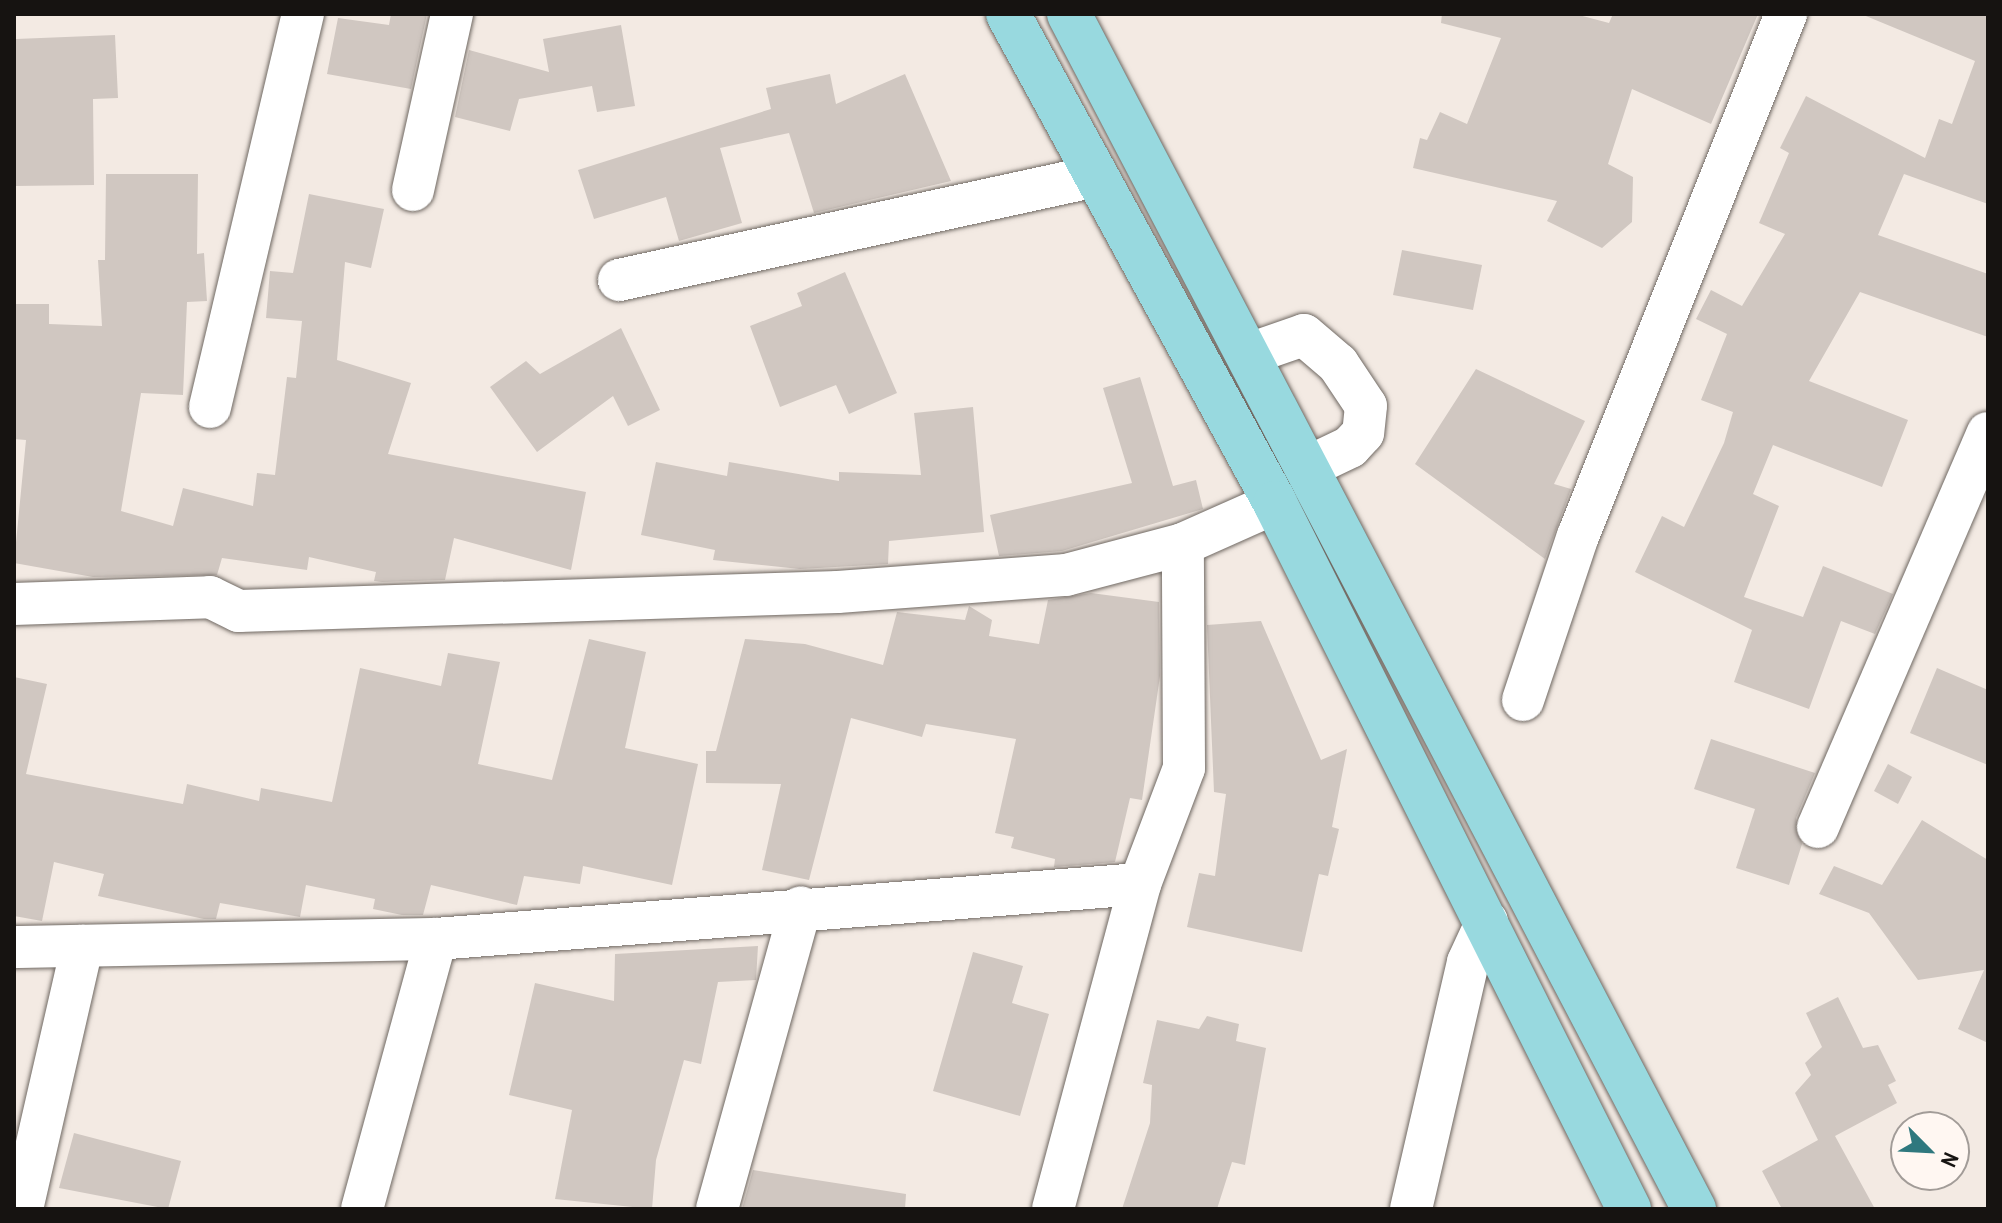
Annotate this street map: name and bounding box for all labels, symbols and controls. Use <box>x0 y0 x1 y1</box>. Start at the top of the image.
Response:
north arrow <box>1890 1111 1970 1191</box>
text: N <box>1934 1148 1966 1172</box>

